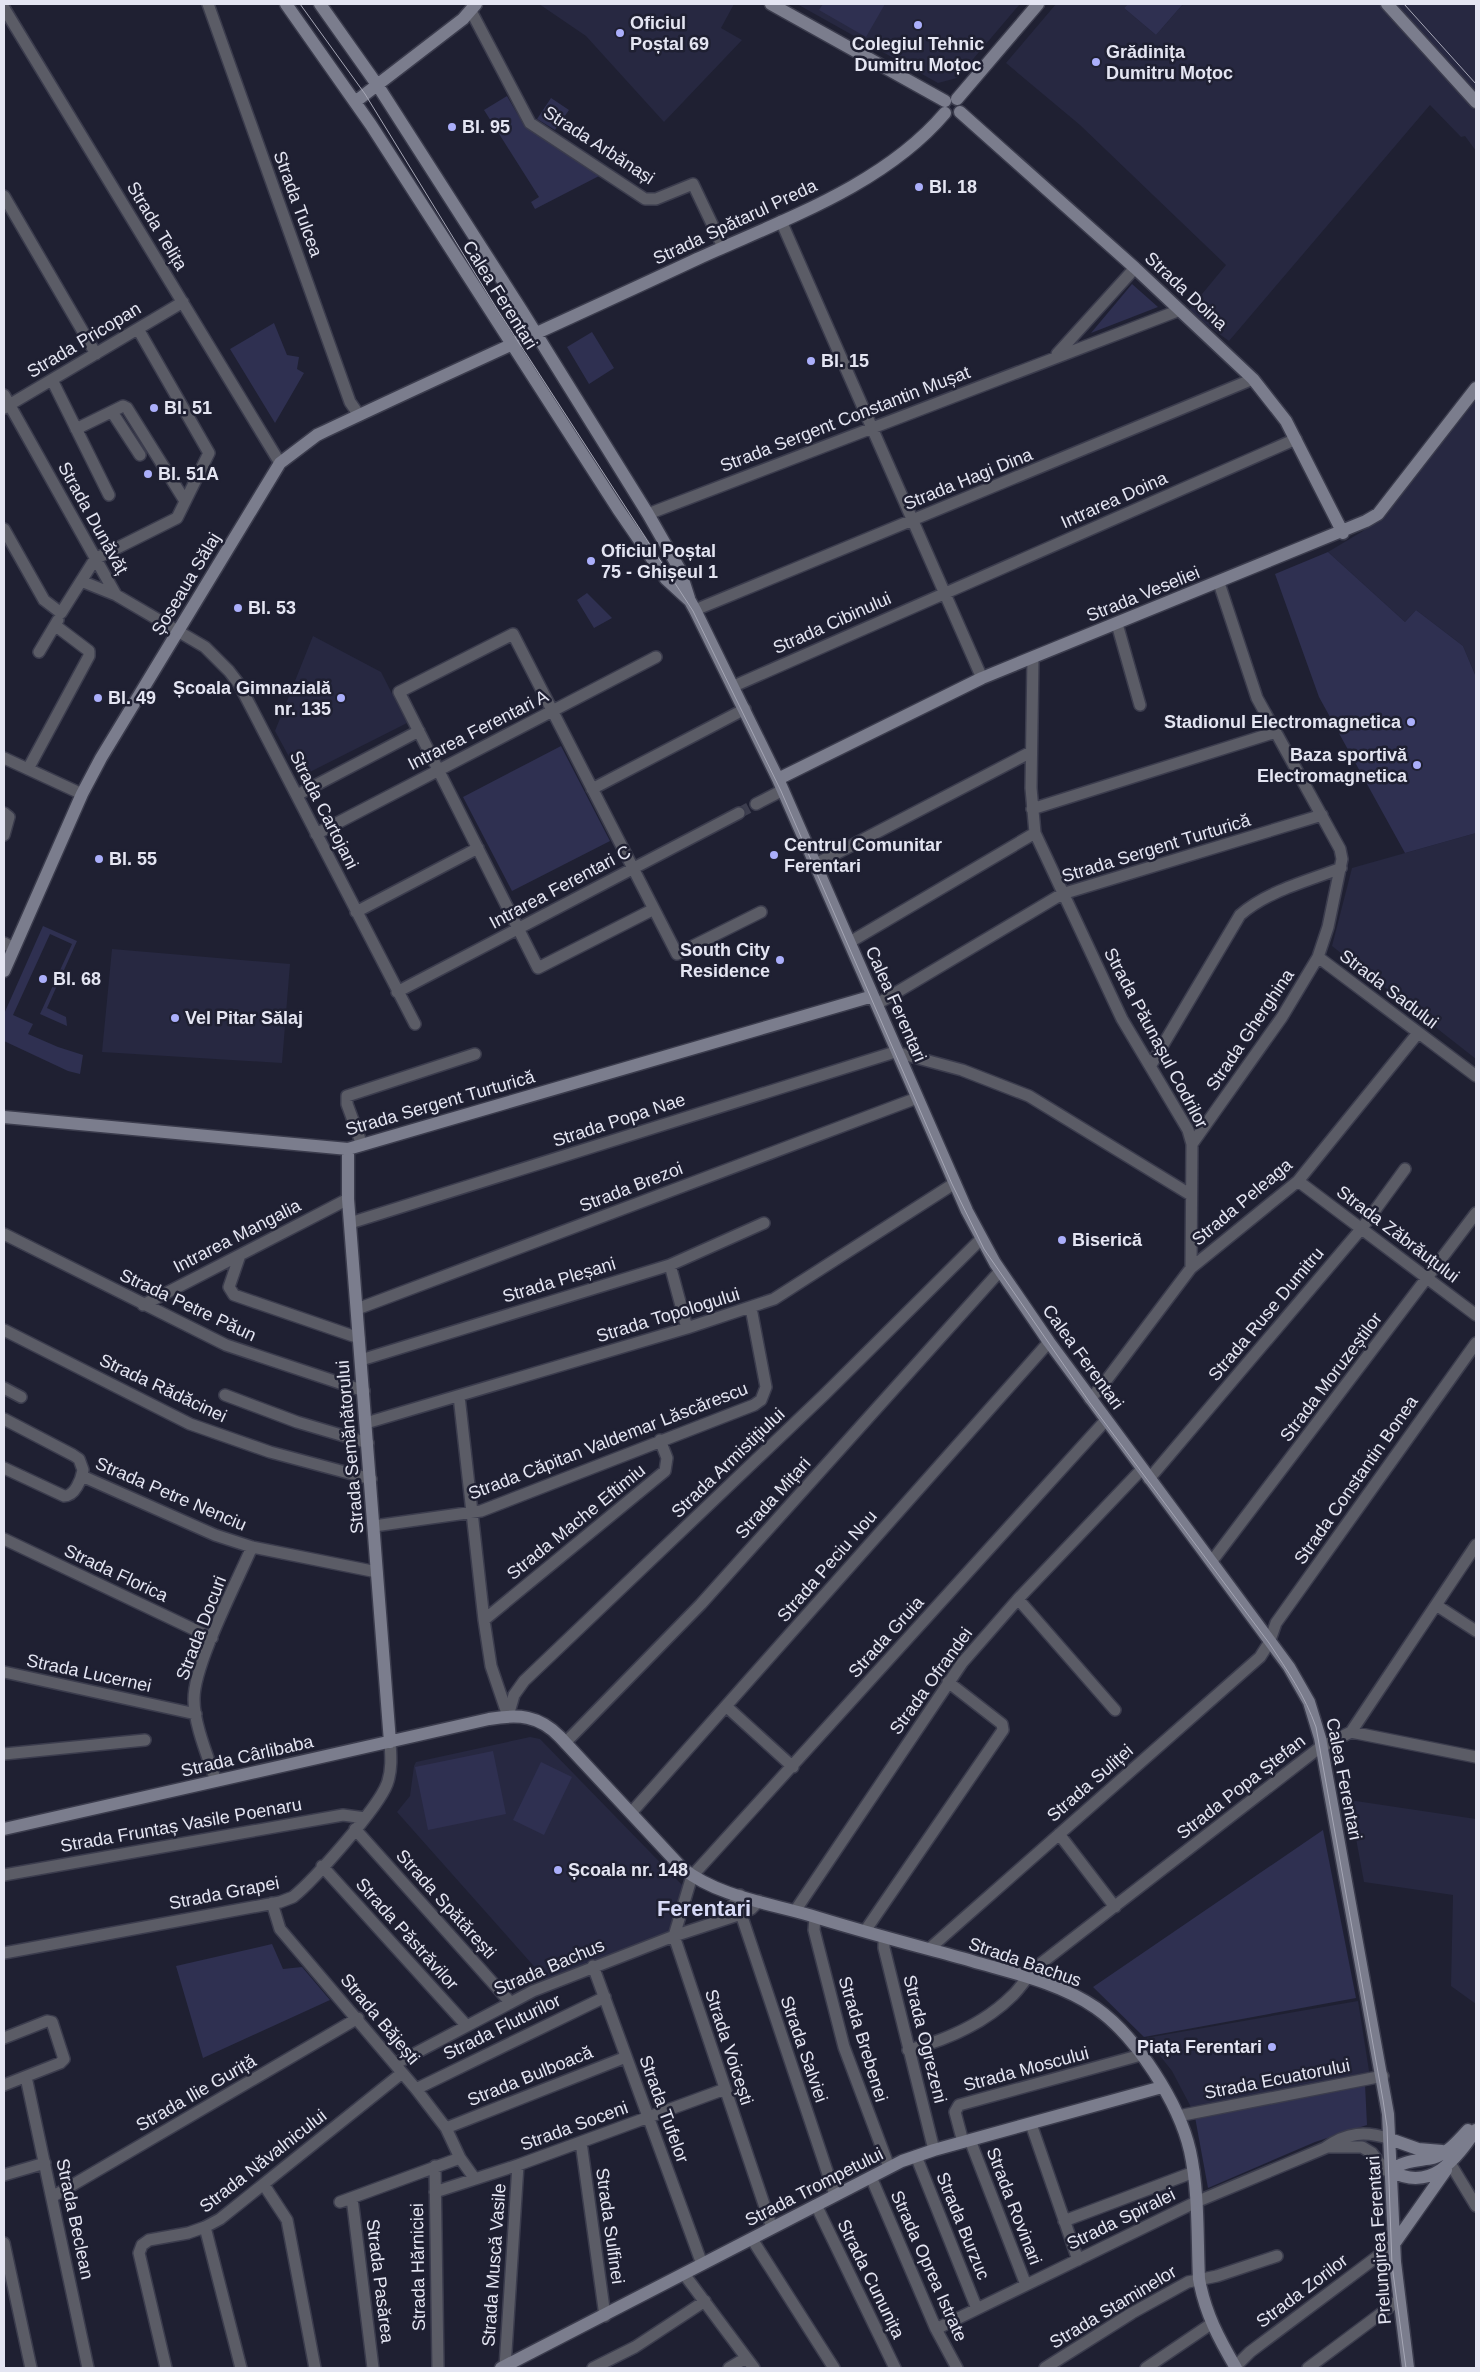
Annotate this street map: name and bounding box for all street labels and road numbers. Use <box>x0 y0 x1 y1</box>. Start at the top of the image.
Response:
street label: Strada Arbănași <box>540 102 658 188</box>
street label: Strada Tulcea <box>270 148 327 261</box>
street label: Strada Spătarul Preda <box>650 175 821 269</box>
street label: Strada Telița <box>123 178 192 275</box>
street label: Calea Ferentari <box>459 237 541 353</box>
street label: Strada Doina <box>1141 248 1232 335</box>
street label: Strada Pricopan <box>24 298 144 382</box>
street label: Strada Sergent Constantin Mușat <box>717 362 973 476</box>
street label: Strada Hagi Dina <box>901 444 1036 514</box>
street label: Strada Dunăvăț <box>54 458 132 578</box>
street label: Intrarea Doina <box>1058 467 1171 532</box>
street label: Șoseaua Sălaj <box>148 529 224 639</box>
street label: Strada Veseliei <box>1084 562 1202 626</box>
street label: Strada Cibinului <box>770 588 894 658</box>
street label: Intrarea Ferentari A <box>404 686 552 774</box>
street label: Strada Cartojani <box>286 748 362 872</box>
street label: Strada Sergent Turturică <box>1059 809 1254 886</box>
street label: Intrarea Ferentari C <box>486 841 634 933</box>
street label: Calea Ferentari <box>862 943 930 1065</box>
street label: Strada Păunașul Codrilor <box>1100 945 1212 1131</box>
street label: Strada Sadului <box>1336 945 1442 1033</box>
street label: Strada Gherghina <box>1202 965 1299 1094</box>
street label: Strada Sergent Turturică <box>343 1066 538 1140</box>
street label: Strada Popa Nae <box>550 1089 688 1151</box>
street label: Strada Peleaga <box>1188 1154 1297 1250</box>
street label: Strada Brezoi <box>577 1158 685 1216</box>
street label: Strada Zăbrăuțului <box>1333 1181 1463 1287</box>
street label: Intrarea Mangalia <box>170 1195 305 1277</box>
street label: Strada Ruse Dumitru <box>1204 1243 1328 1385</box>
street label: Strada Pleșani <box>500 1253 618 1307</box>
street label: Strada Petre Păun <box>117 1265 259 1345</box>
street label: Strada Topologului <box>594 1284 742 1346</box>
street label: Calea Ferentari <box>1038 1301 1128 1413</box>
street label: Strada Moruzeștilor <box>1276 1309 1386 1445</box>
street label: Strada Rădăcinei <box>96 1350 230 1426</box>
street label: Strada Semănătorului <box>332 1359 368 1535</box>
street label: Strada Căpitan Valdemar Lăscărescu <box>465 1378 751 1504</box>
street label: Strada Constantin Bonea <box>1290 1391 1422 1568</box>
street label: Strada Armistițiului <box>667 1404 789 1522</box>
street label: Strada Petre Nenciu <box>92 1453 250 1535</box>
street label: Strada Mițari <box>731 1453 815 1543</box>
street label: Strada Mache Eftimiu <box>503 1460 649 1584</box>
street label: Strada Peciu Nou <box>773 1506 881 1626</box>
street label: Strada Florica <box>61 1540 172 1606</box>
street label: Strada Docuri <box>172 1573 230 1683</box>
street label: Strada Gruia <box>844 1592 928 1682</box>
street label: Strada Ofrandei <box>886 1624 976 1738</box>
street label: Strada Lucernei <box>25 1650 153 1696</box>
street label: Calea Ferentari <box>1322 1716 1366 1842</box>
street label: Strada Cârlibaba <box>179 1731 316 1781</box>
street label: Strada Popa Ștefan <box>1173 1731 1309 1843</box>
street label: Strada Suliței <box>1043 1740 1137 1826</box>
street label: Strada Fruntaș Vasile Poenaru <box>59 1794 303 1856</box>
street label: Strada Spătărești <box>392 1846 500 1962</box>
street label: Strada Grapei <box>167 1872 281 1914</box>
street label: Strada Păstrăvilor <box>352 1874 462 1994</box>
street label: Strada Bachus <box>966 1933 1084 1991</box>
street label: Strada Bachus <box>491 1935 607 1999</box>
street label: Strada Băjești <box>336 1970 424 2068</box>
street label: Strada Ogrezeni <box>899 1973 951 2105</box>
street label: Strada Brebenei <box>834 1974 892 2104</box>
street label: Strada Voicești <box>701 1987 757 2107</box>
street label: Strada Fluturilor <box>440 1990 564 2064</box>
street label: Strada Salviei <box>776 1993 832 2105</box>
street label: Strada Bulboacă <box>465 2041 596 2110</box>
street label: Strada Moscului <box>961 2043 1091 2095</box>
street label: Strada Ilie Guriță <box>133 2050 260 2135</box>
street label: Strada Tufelor <box>635 2052 693 2166</box>
street label: Strada Ecuatorului <box>1202 2055 1352 2103</box>
street label: Strada Soceni <box>517 2097 631 2155</box>
street label: Strada Năvalnicului <box>196 2105 330 2217</box>
street label: Strada Trompetului <box>742 2144 886 2230</box>
street label: Strada Rovinari <box>982 2145 1046 2267</box>
street label: Prelungirea Ferentari <box>1363 2155 1395 2325</box>
street label: Strada Beclean <box>52 2157 98 2281</box>
street label: Strada Sulfinei <box>592 2167 628 2285</box>
street label: Strada Burzuc <box>932 2169 994 2283</box>
street label: Strada Muscă Vasile <box>478 2183 510 2347</box>
street label: Strada Spiralei <box>1064 2184 1178 2254</box>
street label: Strada Oprea Istrate <box>887 2187 971 2345</box>
street label: Strada Hărniciei <box>407 2203 429 2331</box>
street label: Strada Cununița <box>833 2216 909 2343</box>
street label: Strada Pasărea <box>362 2218 398 2345</box>
street label: Strada Zorilor <box>1252 2250 1352 2332</box>
street label: Strada Staminelor <box>1046 2261 1180 2353</box>

